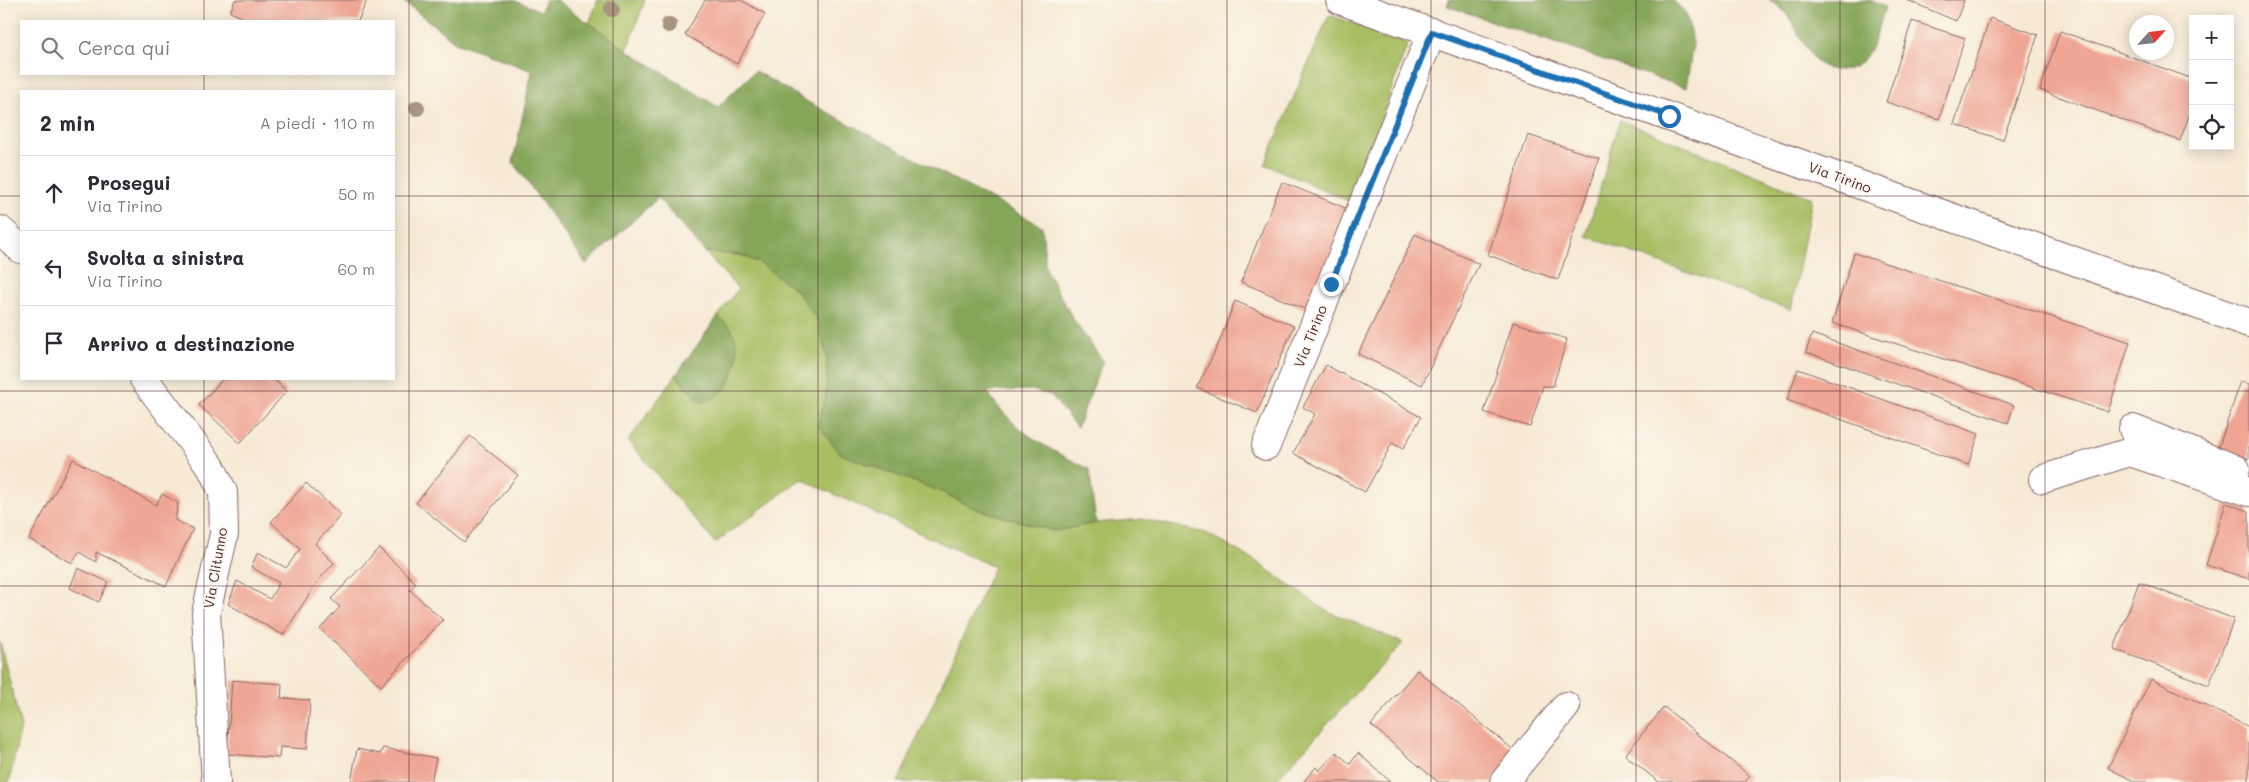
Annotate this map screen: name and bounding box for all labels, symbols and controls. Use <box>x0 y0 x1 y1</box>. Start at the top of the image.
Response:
north arrow <box>2129 15 2174 60</box>
map controls <box>2189 15 2234 150</box>
button: + <box>2189 15 2234 60</box>
search box <box>20 20 395 75</box>
icon: search <box>38 34 66 62</box>
text: Cerca qui <box>78 35 170 60</box>
button: − <box>2189 60 2234 105</box>
route start <box>1658 105 1681 128</box>
button: locate <box>2189 105 2234 150</box>
text: 2 min <box>40 109 95 136</box>
text: A piedi · 110 m <box>260 112 375 133</box>
street label: Via Tirino <box>1806 157 1874 197</box>
text: Prosegui <box>87 170 171 195</box>
icon: ahead <box>40 179 68 207</box>
text: 50 m <box>338 183 375 204</box>
text: Via Tirino <box>87 195 162 216</box>
text: Svolta a sinistra <box>87 245 244 270</box>
icon: left <box>40 254 68 282</box>
text: 60 m <box>338 258 375 279</box>
text: Via Tirino <box>87 270 162 291</box>
route end <box>1320 273 1343 296</box>
street label: Via Tirino <box>1289 302 1331 370</box>
icon: arrive <box>40 329 68 357</box>
text: Arrivo a destinazione <box>87 331 295 356</box>
street label: Via Clitunno <box>199 526 231 610</box>

